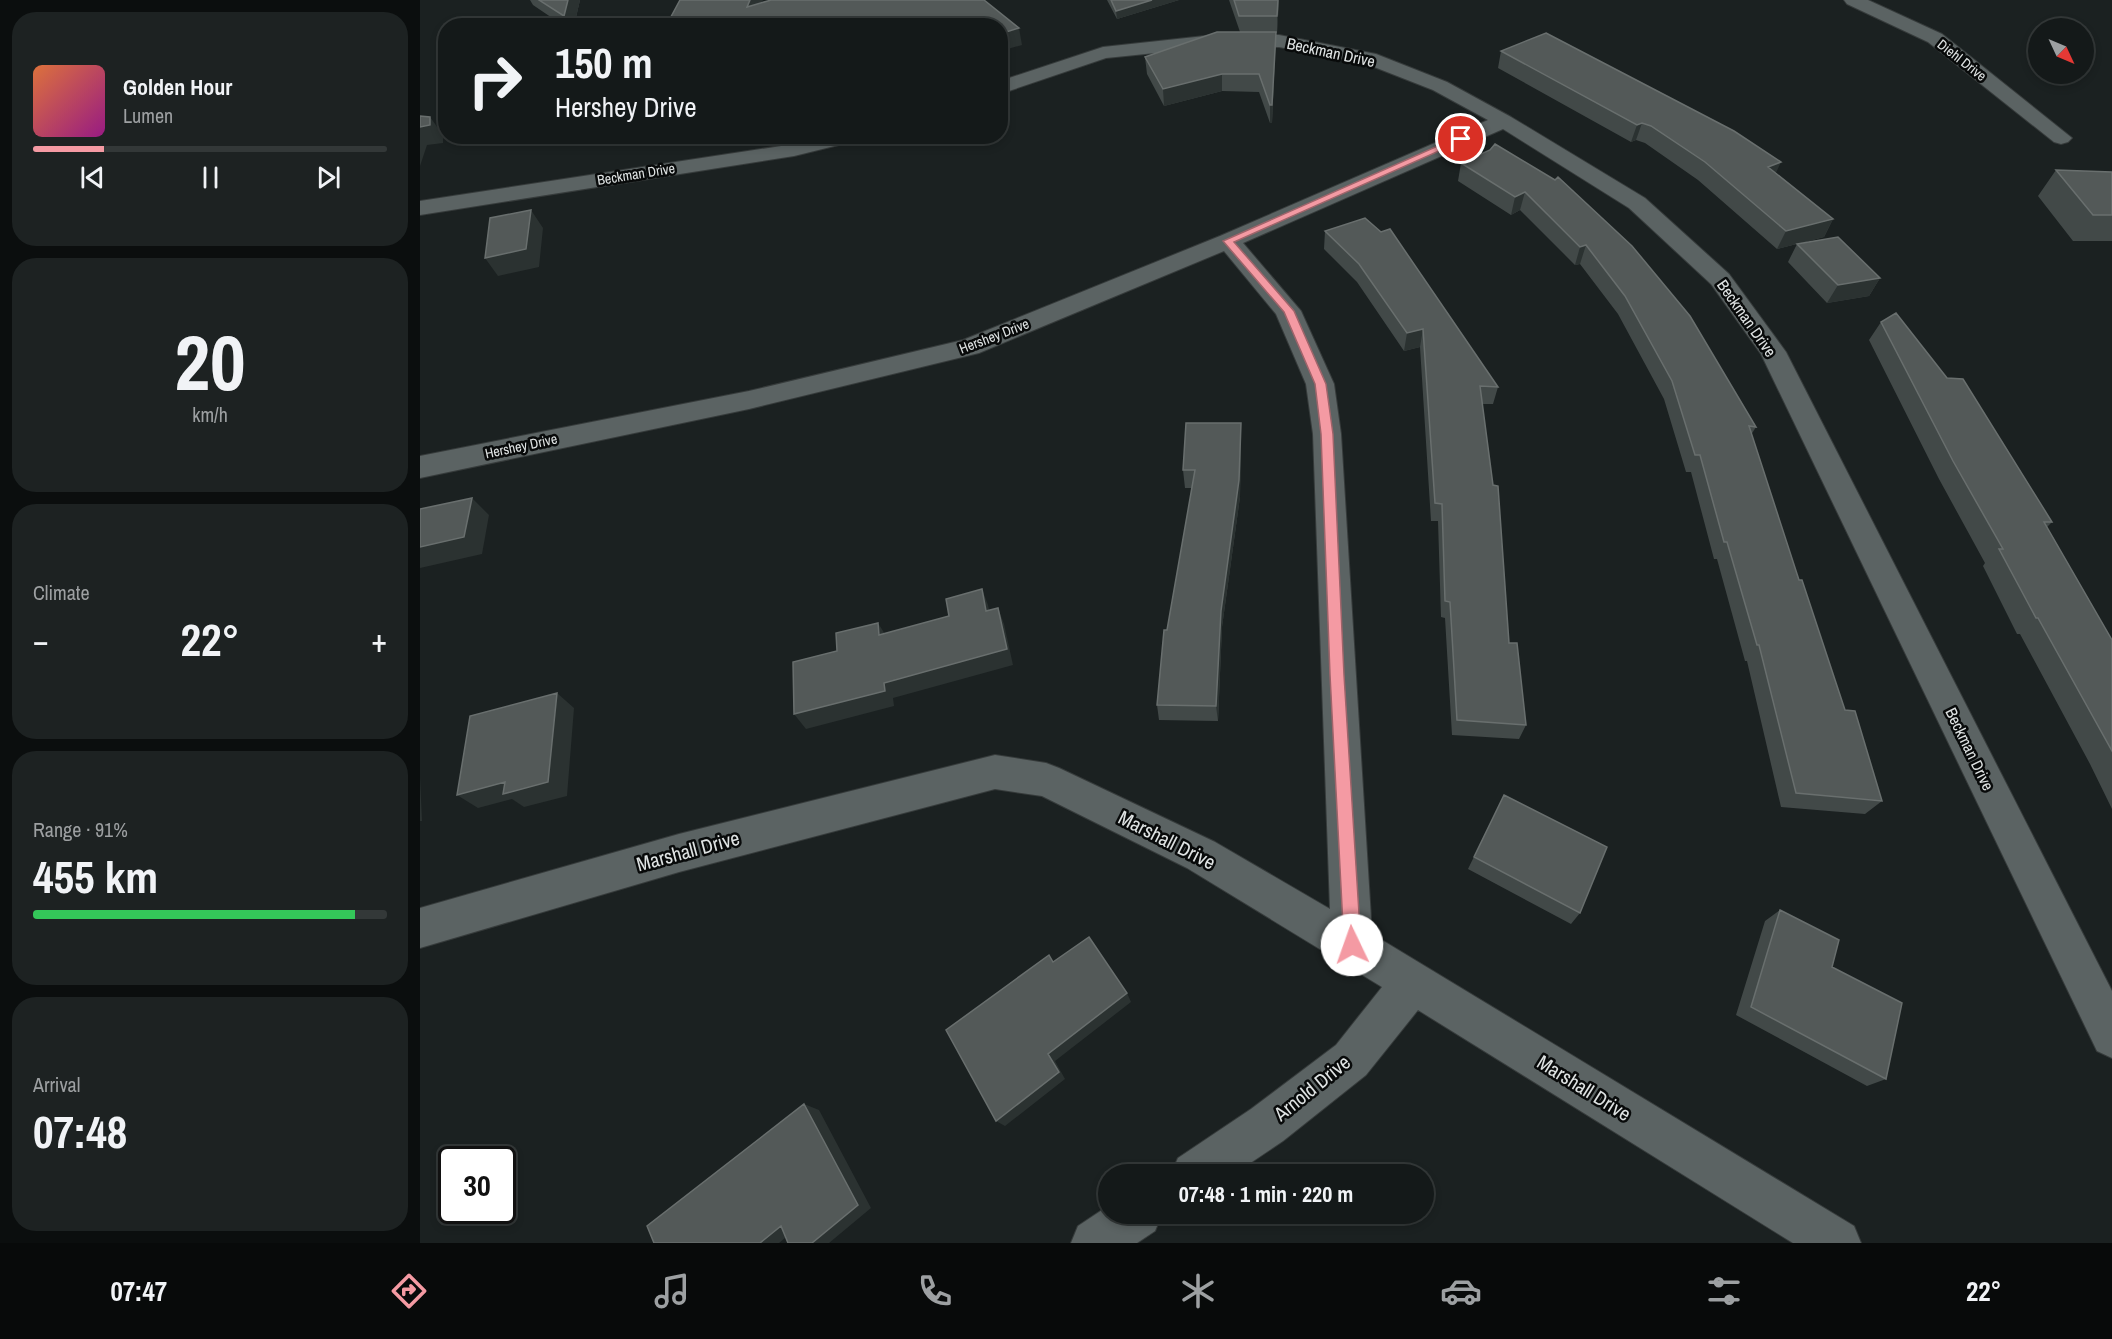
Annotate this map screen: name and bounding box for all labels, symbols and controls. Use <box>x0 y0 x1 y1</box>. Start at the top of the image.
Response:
north arrow <box>2028 18 2094 84</box>
map controls <box>2028 18 2094 84</box>
street label: Beckman Drive <box>1285 32 1377 72</box>
text: 150 m <box>555 35 653 91</box>
street label: Diehl Drive <box>1934 35 1990 85</box>
icon: right <box>456 42 534 120</box>
text: Golden Hour <box>123 72 232 102</box>
text: Hershey Drive <box>555 89 696 125</box>
text: Lumen <box>123 102 173 129</box>
pin <box>1435 113 1486 164</box>
icon: arrive <box>1444 122 1477 155</box>
street label: Beckman Drive <box>596 159 676 189</box>
icon: previous <box>76 161 109 194</box>
icon: pause <box>194 161 227 194</box>
icon: next <box>312 161 345 194</box>
street label: Beckman Drive <box>1712 275 1782 361</box>
text: 20 <box>174 309 246 414</box>
street label: Hershey Drive <box>957 314 1031 358</box>
text: km/h <box>192 401 228 428</box>
street label: Hershey Drive <box>483 430 559 462</box>
text: Climate <box>33 579 90 606</box>
text: 22° <box>180 609 240 670</box>
text: − <box>33 618 49 662</box>
text: + <box>371 618 387 662</box>
street label: Beckman Drive <box>1940 704 2000 794</box>
street label: Marshall Drive <box>1114 804 1220 876</box>
text: Range · 91% <box>33 816 128 843</box>
street label: Marshall Drive <box>633 824 742 877</box>
text: 455 km <box>33 846 158 907</box>
position arrow <box>1320 913 1384 977</box>
street label: Arnold Drive <box>1267 1048 1356 1127</box>
street label: Marshall Drive <box>1532 1048 1636 1127</box>
text: Arrival <box>33 1071 80 1098</box>
text: 07:48 <box>33 1101 127 1162</box>
speed limit sign: 30 <box>438 1146 516 1224</box>
text: 07:48 · 1 min · 220 m <box>1179 1179 1353 1209</box>
icon: directions <box>388 1270 430 1312</box>
icon: music <box>651 1270 693 1312</box>
icon: phone <box>914 1270 956 1312</box>
icon: climate <box>1177 1270 1219 1312</box>
icon: car <box>1440 1270 1482 1312</box>
icon: filters <box>1703 1270 1745 1312</box>
text: 07:47 <box>110 1273 167 1309</box>
text: 22° <box>1966 1273 2001 1309</box>

